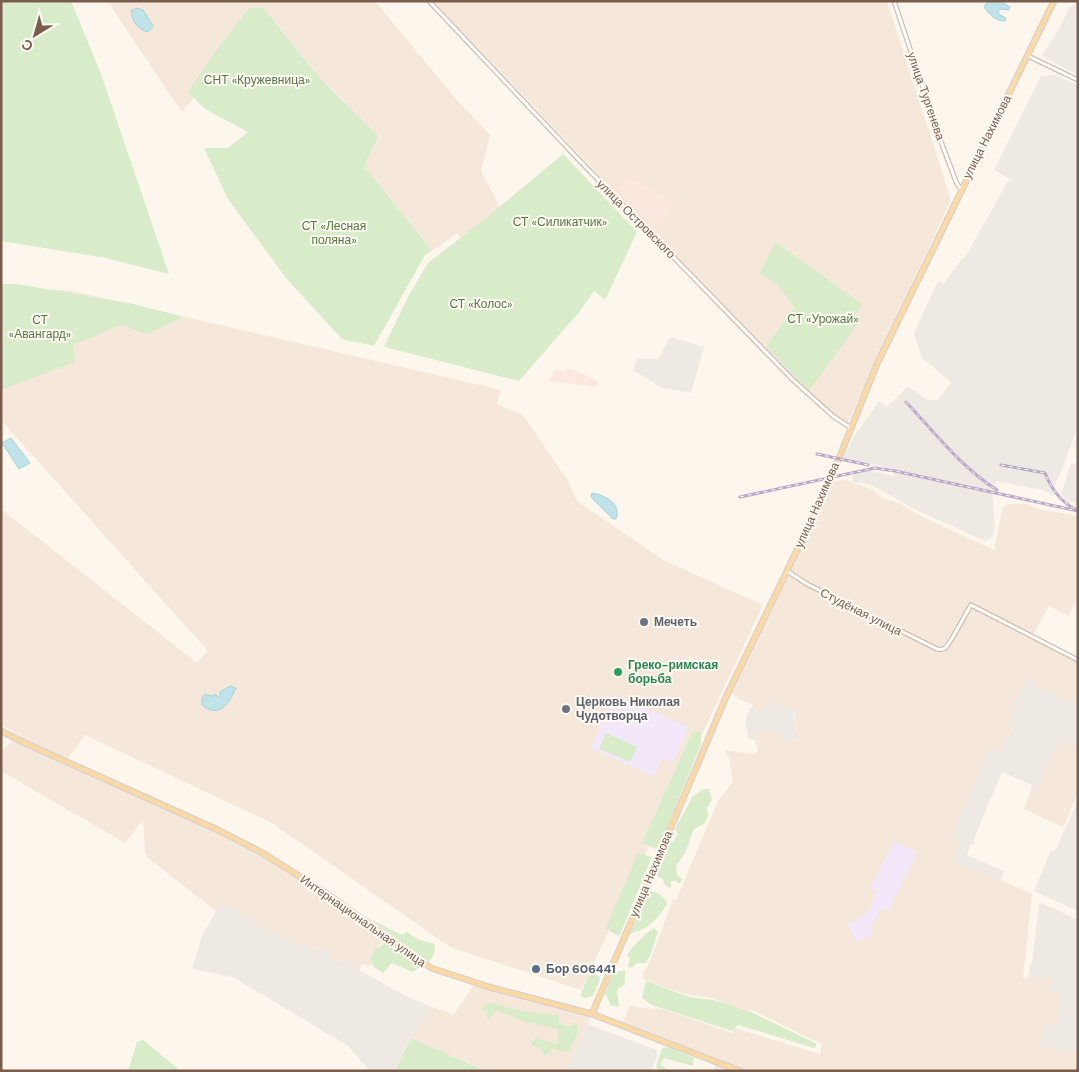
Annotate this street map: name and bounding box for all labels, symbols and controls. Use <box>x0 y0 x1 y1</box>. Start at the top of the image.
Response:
north arrow <box>10 10 60 60</box>
text: С <box>18 35 37 56</box>
street label: улица Тургенева <box>903 50 949 143</box>
park label: СНТ «Кружевница» <box>204 72 310 88</box>
street label: улица Нахимова <box>959 92 1015 182</box>
street label: улица Островского <box>593 176 679 262</box>
park label: СТ «Силикатчик» <box>513 214 607 230</box>
park label: СТ «Лесная поляна» <box>302 218 366 248</box>
park label: СТ «Колос» <box>450 296 512 312</box>
park label: СТ «Урожай» <box>787 311 859 327</box>
park label: СТ «Авангард» <box>9 312 71 342</box>
street label: улица Нахимова <box>791 459 843 550</box>
street label: Студёная улица <box>817 585 905 640</box>
place label: Мечеть <box>654 614 697 630</box>
marker: Мечеть <box>638 616 650 628</box>
place label: Греко-римская борьба <box>628 657 718 687</box>
marker: Греко-римская борьба <box>612 666 624 678</box>
place label: Церковь Николая Чудотворца <box>576 694 680 724</box>
marker: Церковь Николая Чудотворца <box>560 703 572 715</box>
street label: улица Нахимова <box>626 828 676 919</box>
street label: Интернациональная улица <box>297 871 429 971</box>
place label: Бор 606441 <box>546 961 616 977</box>
marker: Бор 606441 <box>530 963 542 975</box>

